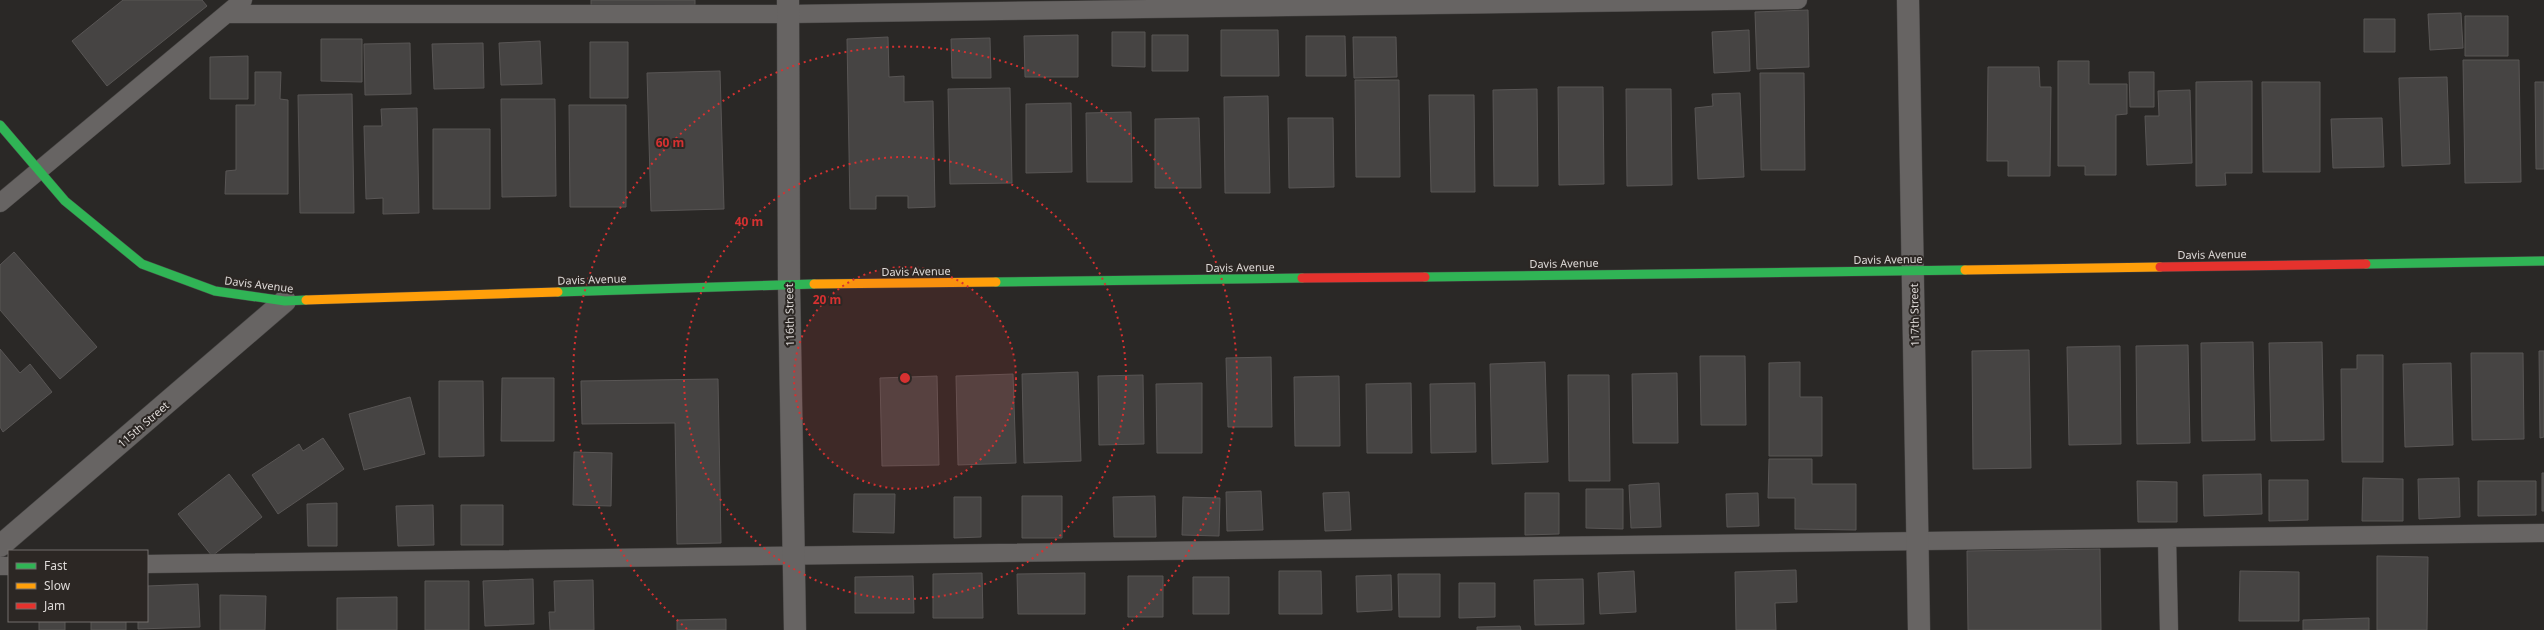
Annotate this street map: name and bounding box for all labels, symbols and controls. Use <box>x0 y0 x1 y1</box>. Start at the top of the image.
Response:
text: 60 m <box>656 134 684 151</box>
text: 40 m <box>735 213 763 230</box>
street label: Davis Avenue <box>2177 246 2247 262</box>
street label: Davis Avenue <box>1853 251 1923 267</box>
street label: Davis Avenue <box>1529 255 1599 271</box>
street label: Davis Avenue <box>1205 259 1275 275</box>
street label: Davis Avenue <box>881 263 951 279</box>
street label: Davis Avenue <box>557 270 627 288</box>
street label: Davis Avenue <box>224 272 294 296</box>
street label: 116th Street <box>781 283 797 347</box>
street label: 117th Street <box>1906 283 1922 347</box>
text: 20 m <box>813 291 841 308</box>
centre of rings <box>898 371 912 385</box>
street label: 115th Street <box>114 398 172 450</box>
legend <box>8 550 148 622</box>
text: Fast <box>44 557 68 574</box>
text: Slow <box>44 577 71 594</box>
text: Jam <box>43 597 65 614</box>

